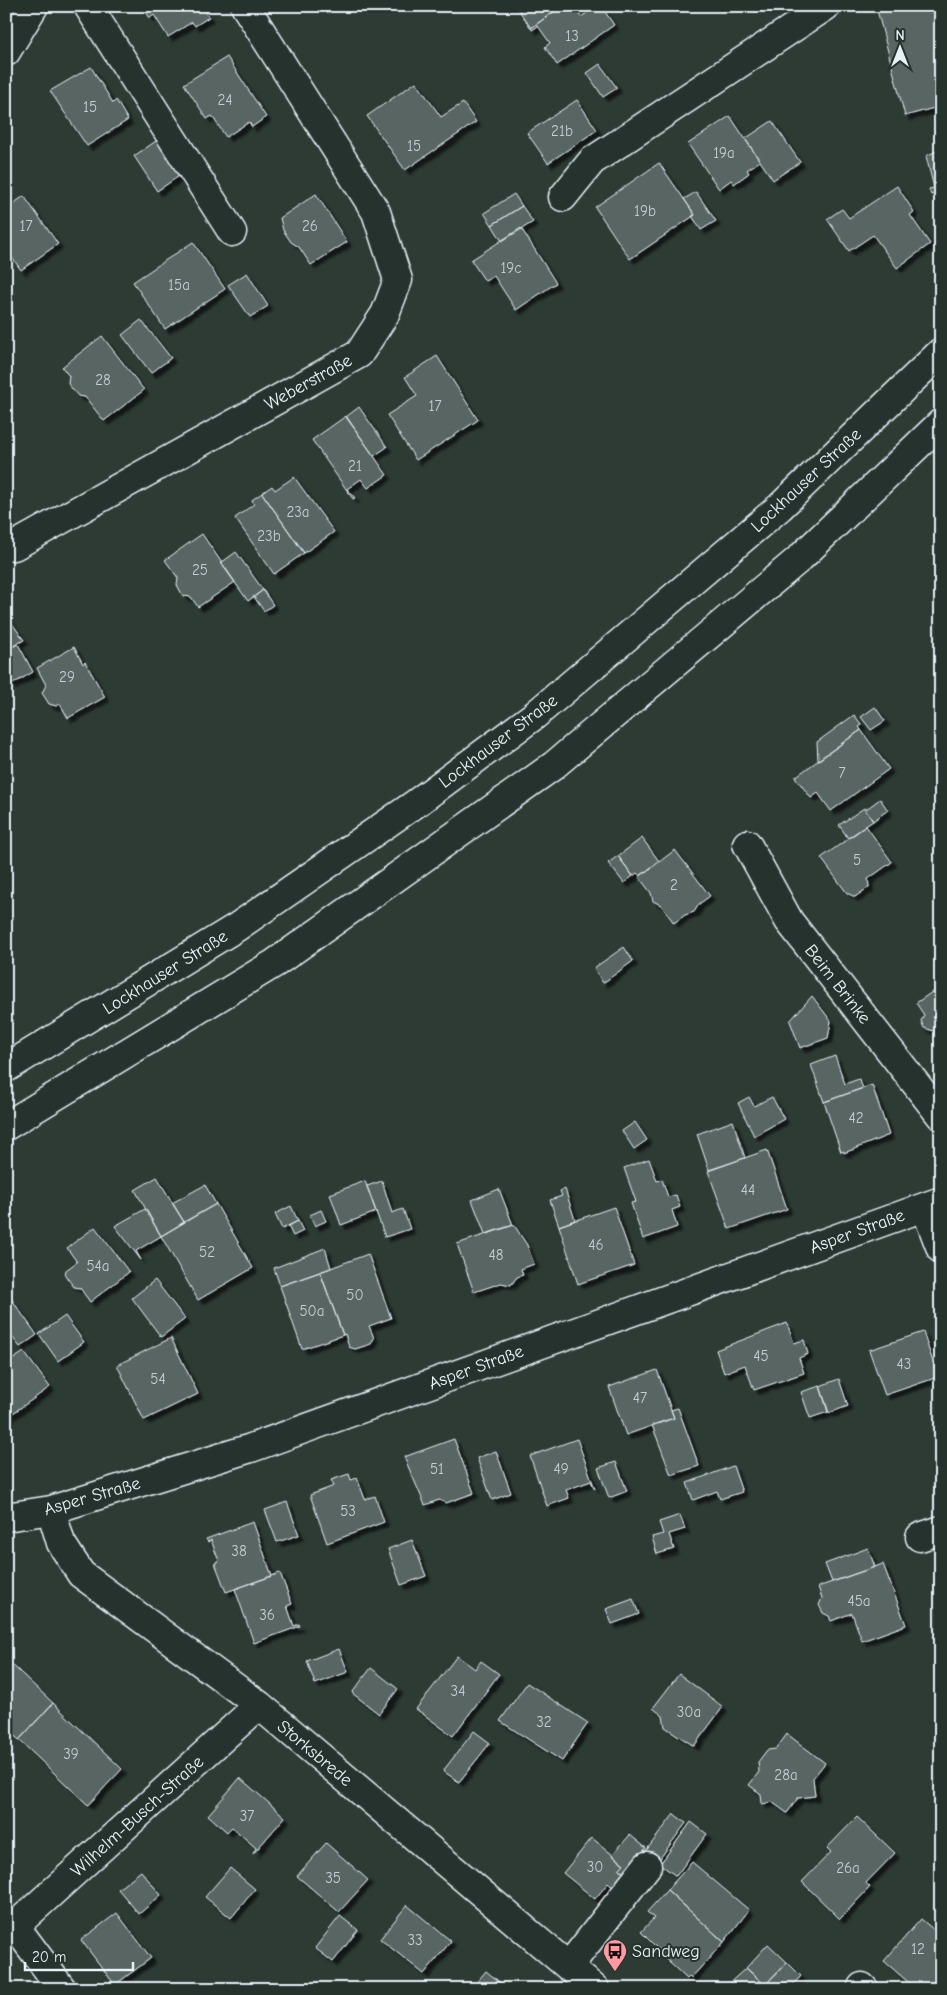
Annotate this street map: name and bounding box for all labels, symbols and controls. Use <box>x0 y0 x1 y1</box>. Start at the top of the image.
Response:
north arrow <box>874 22 924 72</box>
house number: 13 <box>565 27 579 45</box>
text: N <box>895 27 905 44</box>
house number: 24 <box>217 91 233 109</box>
house number: 15 <box>83 98 97 116</box>
house number: 21b <box>551 122 573 140</box>
house number: 15 <box>407 137 421 155</box>
house number: 19a <box>713 144 735 162</box>
house number: 19b <box>634 202 656 220</box>
house number: 17 <box>19 217 33 235</box>
house number: 26 <box>302 217 318 235</box>
house number: 19c <box>500 259 522 277</box>
house number: 15a <box>168 276 190 294</box>
street label: Weberstraße <box>261 350 355 415</box>
house number: 28 <box>95 371 111 389</box>
house number: 17 <box>428 397 442 415</box>
street label: Lockhauser Straße <box>747 424 866 537</box>
house number: 21 <box>348 457 362 475</box>
house number: 23a <box>286 503 310 521</box>
house number: 23b <box>257 527 281 545</box>
house number: 25 <box>192 561 208 579</box>
house number: 29 <box>59 668 75 686</box>
street label: Lockhauser Straße <box>435 690 562 793</box>
house number: 7 <box>838 764 846 782</box>
house number: 5 <box>853 851 861 869</box>
house number: 2 <box>670 876 678 894</box>
street label: Lockhauser Straße <box>99 926 231 1019</box>
street label: Beim Brinke <box>800 940 875 1028</box>
house number: 42 <box>848 1109 864 1127</box>
house number: 44 <box>741 1181 755 1199</box>
street label: Asper Straße <box>807 1205 907 1258</box>
house number: 46 <box>588 1236 604 1254</box>
house number: 52 <box>199 1243 215 1261</box>
house number: 48 <box>489 1246 504 1264</box>
house number: 54a <box>86 1257 110 1275</box>
house number: 50 <box>346 1286 364 1304</box>
house number: 50a <box>299 1302 325 1320</box>
street label: Asper Straße <box>426 1341 526 1394</box>
house number: 45 <box>753 1347 769 1365</box>
house number: 43 <box>897 1355 911 1373</box>
house number: 54 <box>150 1370 166 1388</box>
house number: 47 <box>633 1389 647 1407</box>
house number: 51 <box>430 1460 444 1478</box>
house number: 49 <box>553 1460 569 1478</box>
street label: Asper Straße <box>41 1473 143 1520</box>
house number: 53 <box>340 1502 356 1520</box>
house number: 38 <box>231 1542 247 1560</box>
house number: 45a <box>847 1592 871 1610</box>
house number: 36 <box>259 1606 275 1624</box>
house number: 34 <box>451 1682 465 1700</box>
house number: 30a <box>677 1703 701 1721</box>
house number: 32 <box>536 1713 552 1731</box>
street label: Storksbrede <box>273 1716 356 1791</box>
house number: 39 <box>63 1745 79 1763</box>
street label: Wilhelm-Busch-Straße <box>67 1751 208 1882</box>
house number: 28a <box>774 1766 798 1784</box>
house number: 37 <box>240 1807 254 1825</box>
house number: 30 <box>587 1858 603 1876</box>
house number: 26a <box>836 1859 860 1877</box>
house number: 35 <box>325 1869 341 1887</box>
house number: 33 <box>407 1931 423 1949</box>
bus stop icon: Sandweg <box>602 1938 628 1972</box>
scale bar <box>25 1940 132 1972</box>
house number: 12 <box>911 1940 925 1958</box>
place label: Sandweg <box>632 1941 700 1962</box>
text: 20 m <box>32 1948 66 1966</box>

